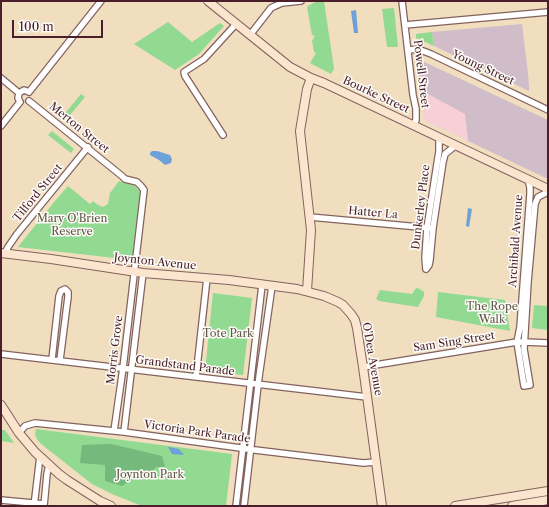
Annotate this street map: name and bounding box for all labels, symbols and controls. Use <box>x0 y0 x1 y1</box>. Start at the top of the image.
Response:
scale bar <box>14 12 105 38</box>
text: 100 m <box>19 19 54 34</box>
street label: Powell Street <box>410 39 432 109</box>
street label: Young Street <box>450 48 516 88</box>
street label: Bourke Street <box>341 74 411 116</box>
street label: Merton Street <box>46 100 112 156</box>
street label: Tilford Street <box>11 161 65 225</box>
street label: Dunkerley Place <box>409 164 433 250</box>
street label: Archibald Avenue <box>506 194 526 288</box>
street label: Hatter La <box>348 204 398 222</box>
park label: Mary O'Brien Reserve <box>37 212 107 238</box>
street label: Joynton Avenue <box>113 251 197 273</box>
park label: The Rope Walk <box>466 300 518 326</box>
street label: Morris Grove <box>104 315 126 385</box>
street label: O'Dea Avenue <box>359 321 385 397</box>
park label: Tote Park <box>203 327 253 341</box>
street label: Sam Sing Street <box>412 329 496 355</box>
street label: Grandstand Parade <box>135 353 235 379</box>
street label: Victoria Park Parade <box>143 418 251 446</box>
park label: Joynton Park <box>116 468 184 482</box>

